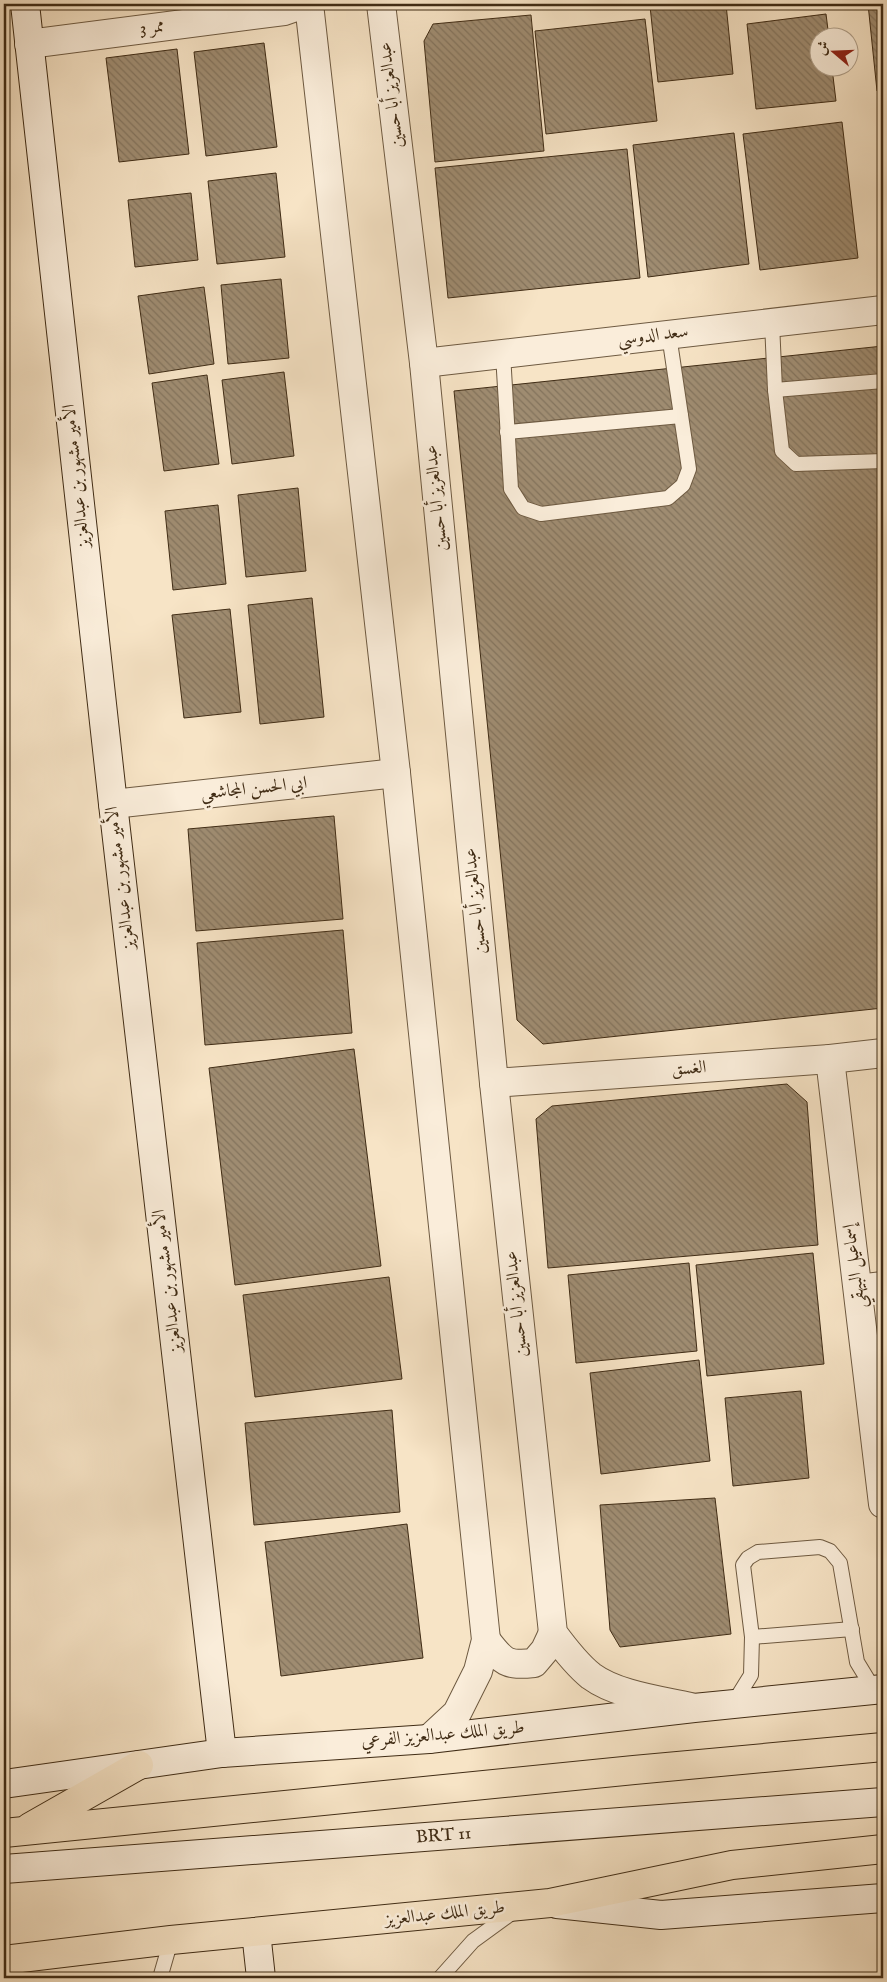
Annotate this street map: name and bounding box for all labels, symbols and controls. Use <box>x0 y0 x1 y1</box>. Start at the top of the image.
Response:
street label: ممر 3 <box>138 15 166 41</box>
north arrow <box>810 28 860 78</box>
text: ش <box>812 38 833 58</box>
street label: عبدالعزيز أبا حسين <box>371 41 410 150</box>
street label: سعد الدوسي <box>616 320 690 356</box>
street label: الأمير مشهور بن عبدالعزيز <box>55 403 96 551</box>
street label: عبدالعزيز أبا حسين <box>417 444 454 553</box>
street label: ابي الحسن المجاشعي <box>200 772 309 810</box>
street label: الأمير مشهور بن عبدالعزيز <box>98 805 141 953</box>
street label: عبدالعزيز أبا حسين <box>456 847 493 956</box>
street label: الغسق <box>671 1056 707 1082</box>
street label: الأمير مشهور بن عبدالعزيز <box>145 1208 188 1356</box>
street label: إسماعيل البيهقي <box>838 1221 877 1310</box>
street label: عبدالعزيز أبا حسين <box>497 1250 534 1359</box>
street label: طريق الملك عبدالعزيز الفرعي <box>360 1716 526 1756</box>
street label: BRT 11 <box>415 1822 472 1849</box>
street label: طريق الملك عبدالعزيز <box>382 1896 506 1932</box>

